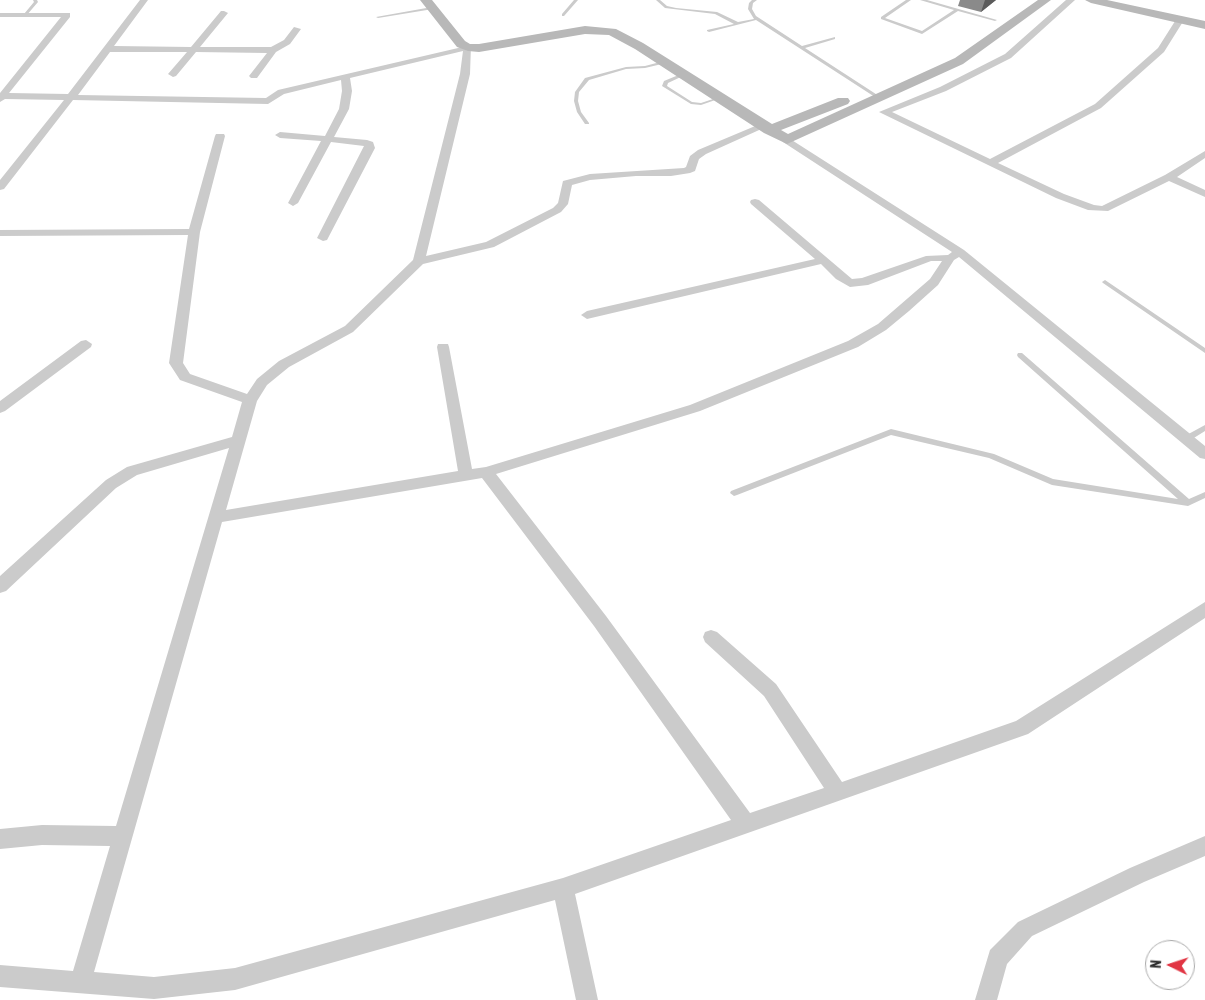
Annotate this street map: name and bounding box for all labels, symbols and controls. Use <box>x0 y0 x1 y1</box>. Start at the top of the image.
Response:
north arrow <box>1145 940 1195 990</box>
text: N <box>1148 959 1164 969</box>

